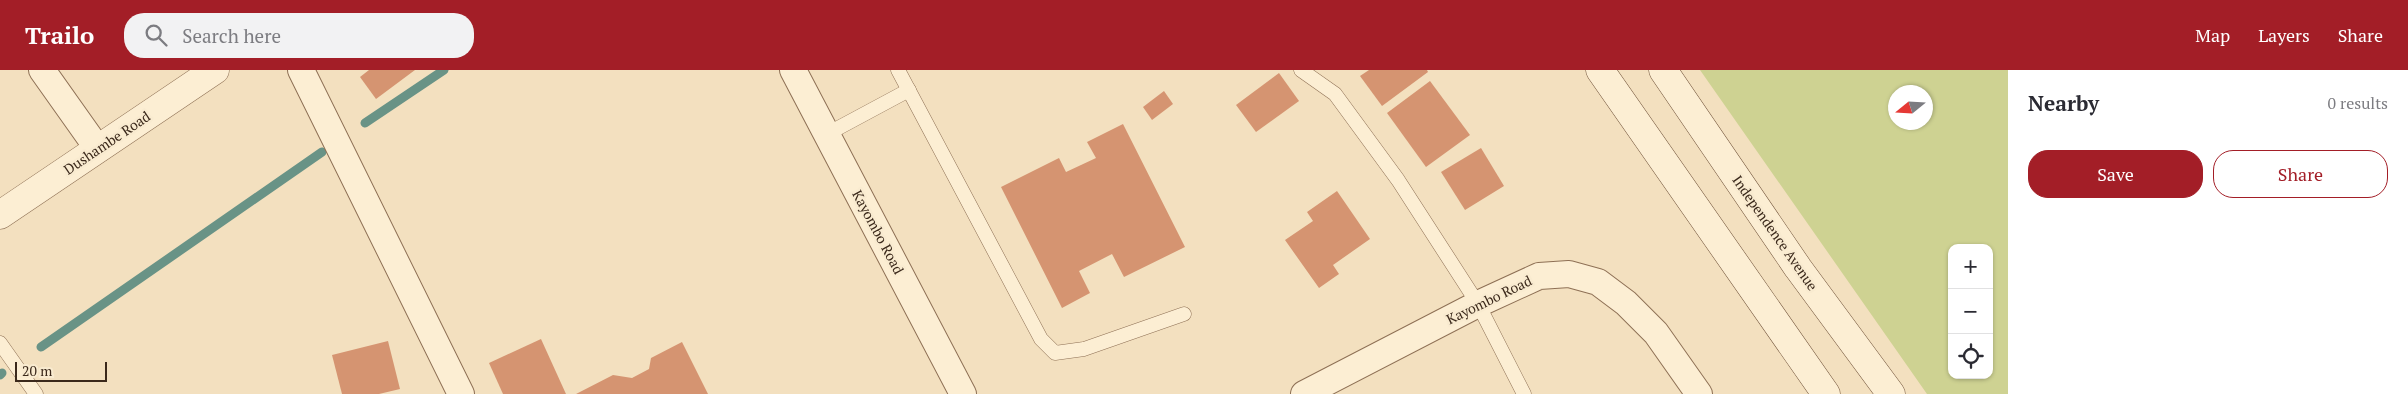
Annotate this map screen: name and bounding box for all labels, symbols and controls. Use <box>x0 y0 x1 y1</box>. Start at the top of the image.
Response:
search box <box>124 13 474 58</box>
text: Trailo <box>25 19 94 51</box>
icon: search <box>142 21 170 49</box>
text: Search here <box>182 23 281 48</box>
text: Map <box>2195 23 2230 47</box>
text: Layers <box>2258 23 2310 47</box>
text: Share <box>2338 23 2383 47</box>
north arrow <box>1888 85 1933 130</box>
text: Nearby <box>2028 89 2099 117</box>
text: 0 results <box>2328 92 2388 114</box>
street label: Dushambe Road <box>60 106 154 179</box>
button: Save <box>2028 150 2203 198</box>
button: Share <box>2213 150 2388 198</box>
street label: Independence Avenue <box>1728 171 1822 294</box>
street label: Kayombo Road <box>848 186 909 277</box>
map controls <box>1948 244 1993 379</box>
button: + <box>1948 244 1993 289</box>
street label: Kayombo Road <box>1443 271 1535 328</box>
button: − <box>1948 289 1993 334</box>
button: locate <box>1948 334 1993 379</box>
scale bar <box>15 359 108 382</box>
text: 20 m <box>22 361 52 380</box>

